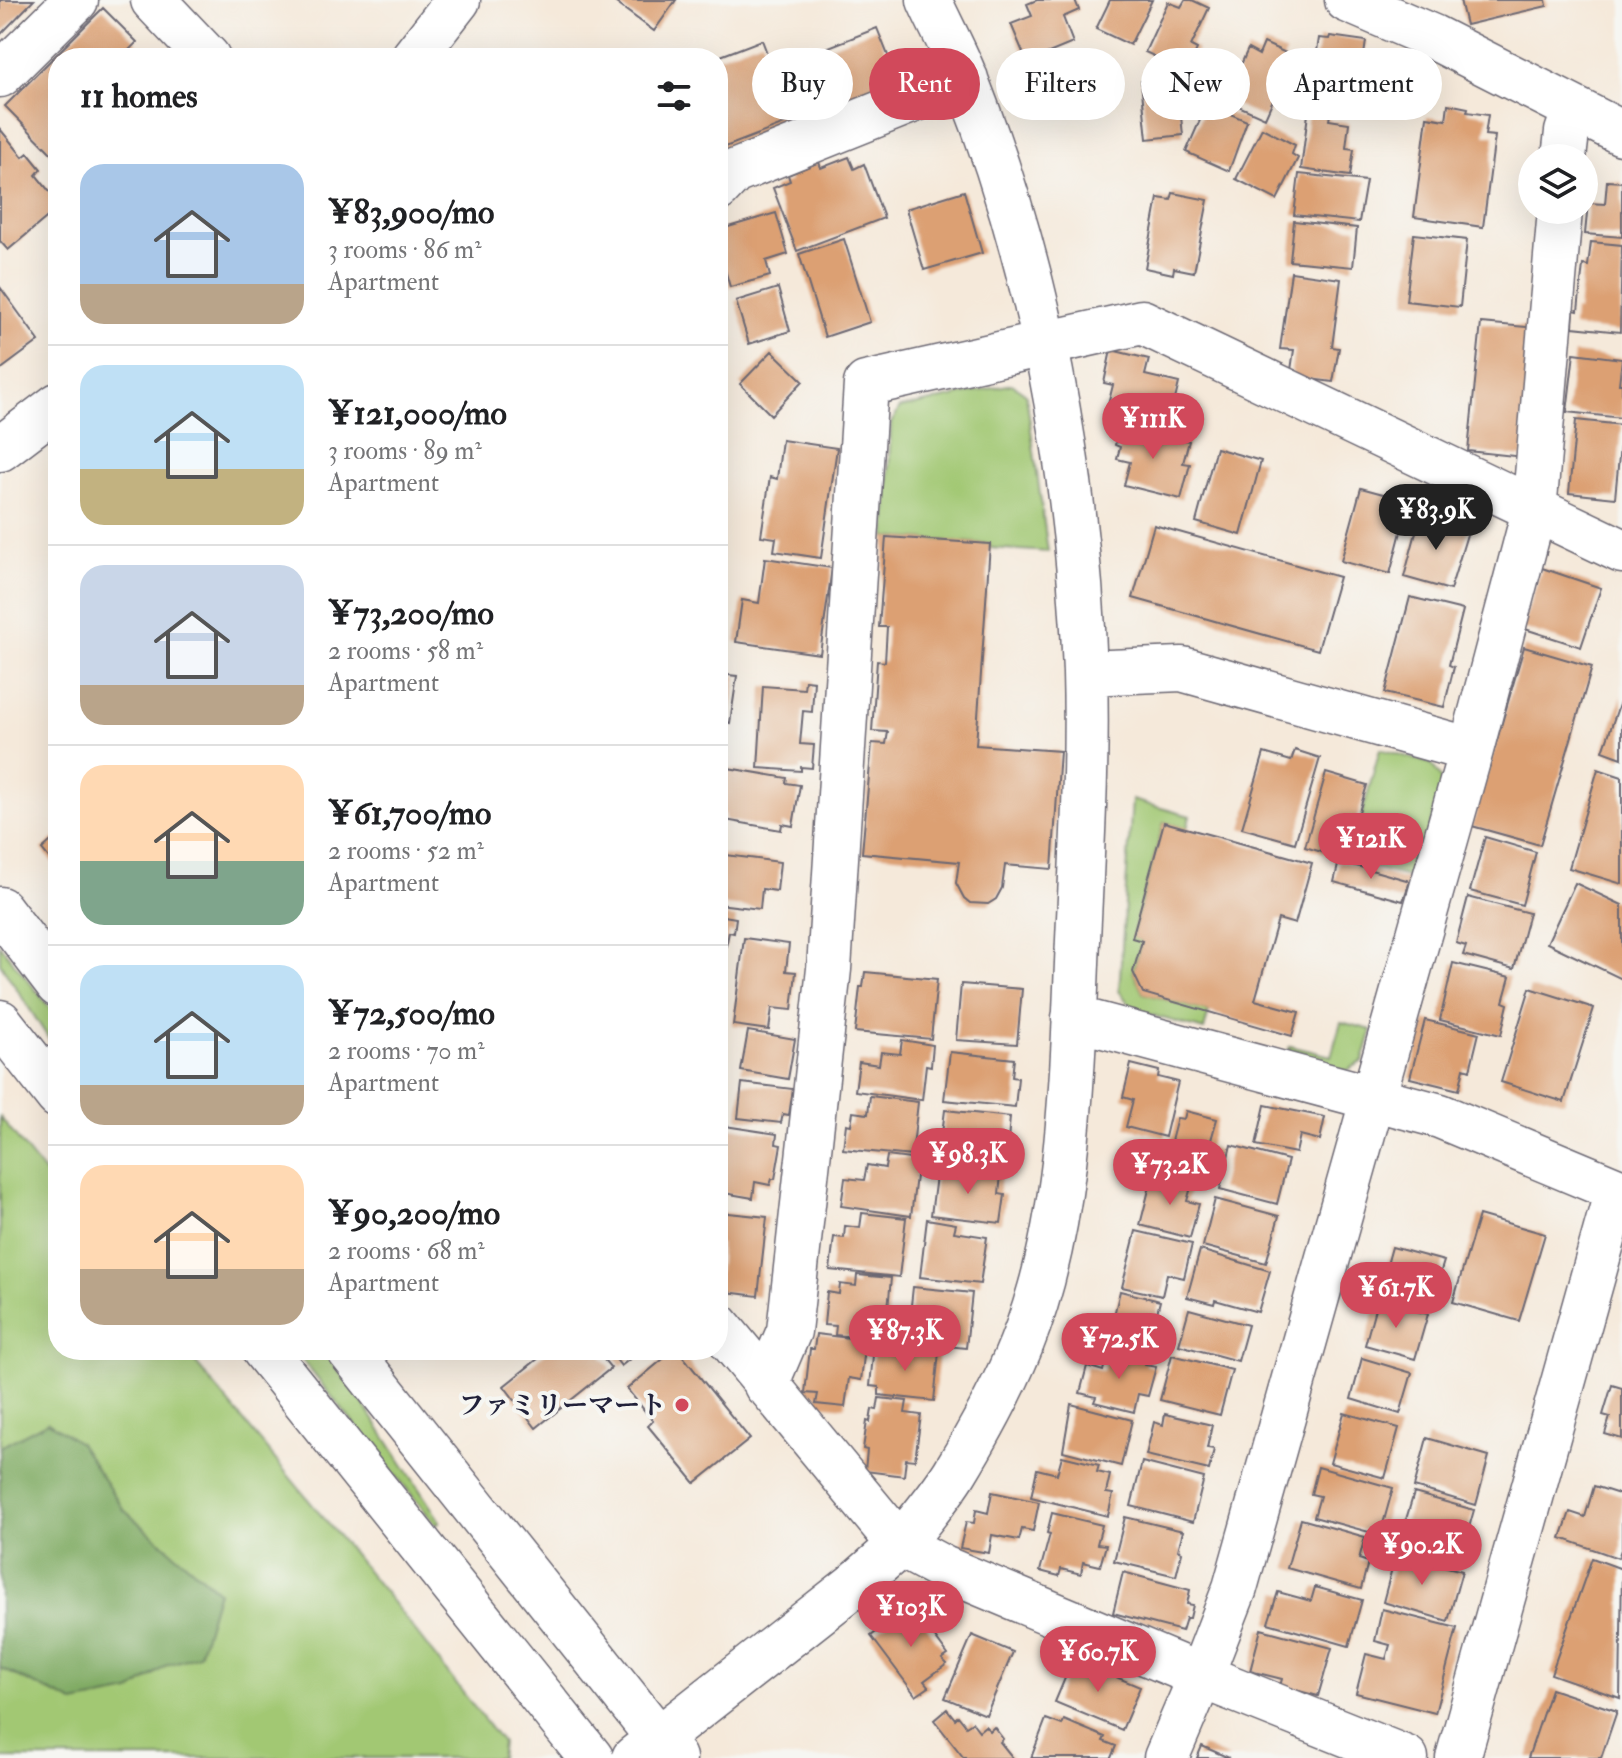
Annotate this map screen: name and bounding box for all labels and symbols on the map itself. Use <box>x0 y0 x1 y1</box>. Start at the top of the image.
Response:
pin: ¥111K <box>1097 393 1209 461</box>
pin: ¥83.9K <box>1371 484 1501 552</box>
pin: ¥121K <box>1315 813 1427 881</box>
pin: ¥98.3K <box>903 1128 1033 1196</box>
pin: ¥73.2K <box>1105 1139 1235 1207</box>
pin: ¥61.7K <box>1331 1262 1461 1330</box>
pin: ¥87.3K <box>840 1305 970 1373</box>
pin: ¥72.5K <box>1054 1313 1184 1381</box>
place label: ファミリーマート <box>459 1390 666 1422</box>
marker: ファミリーマート <box>673 1396 691 1414</box>
pin: ¥90.2K <box>1357 1519 1487 1587</box>
pin: ¥103K <box>855 1581 967 1649</box>
pin: ¥60.7K <box>1033 1626 1163 1694</box>

